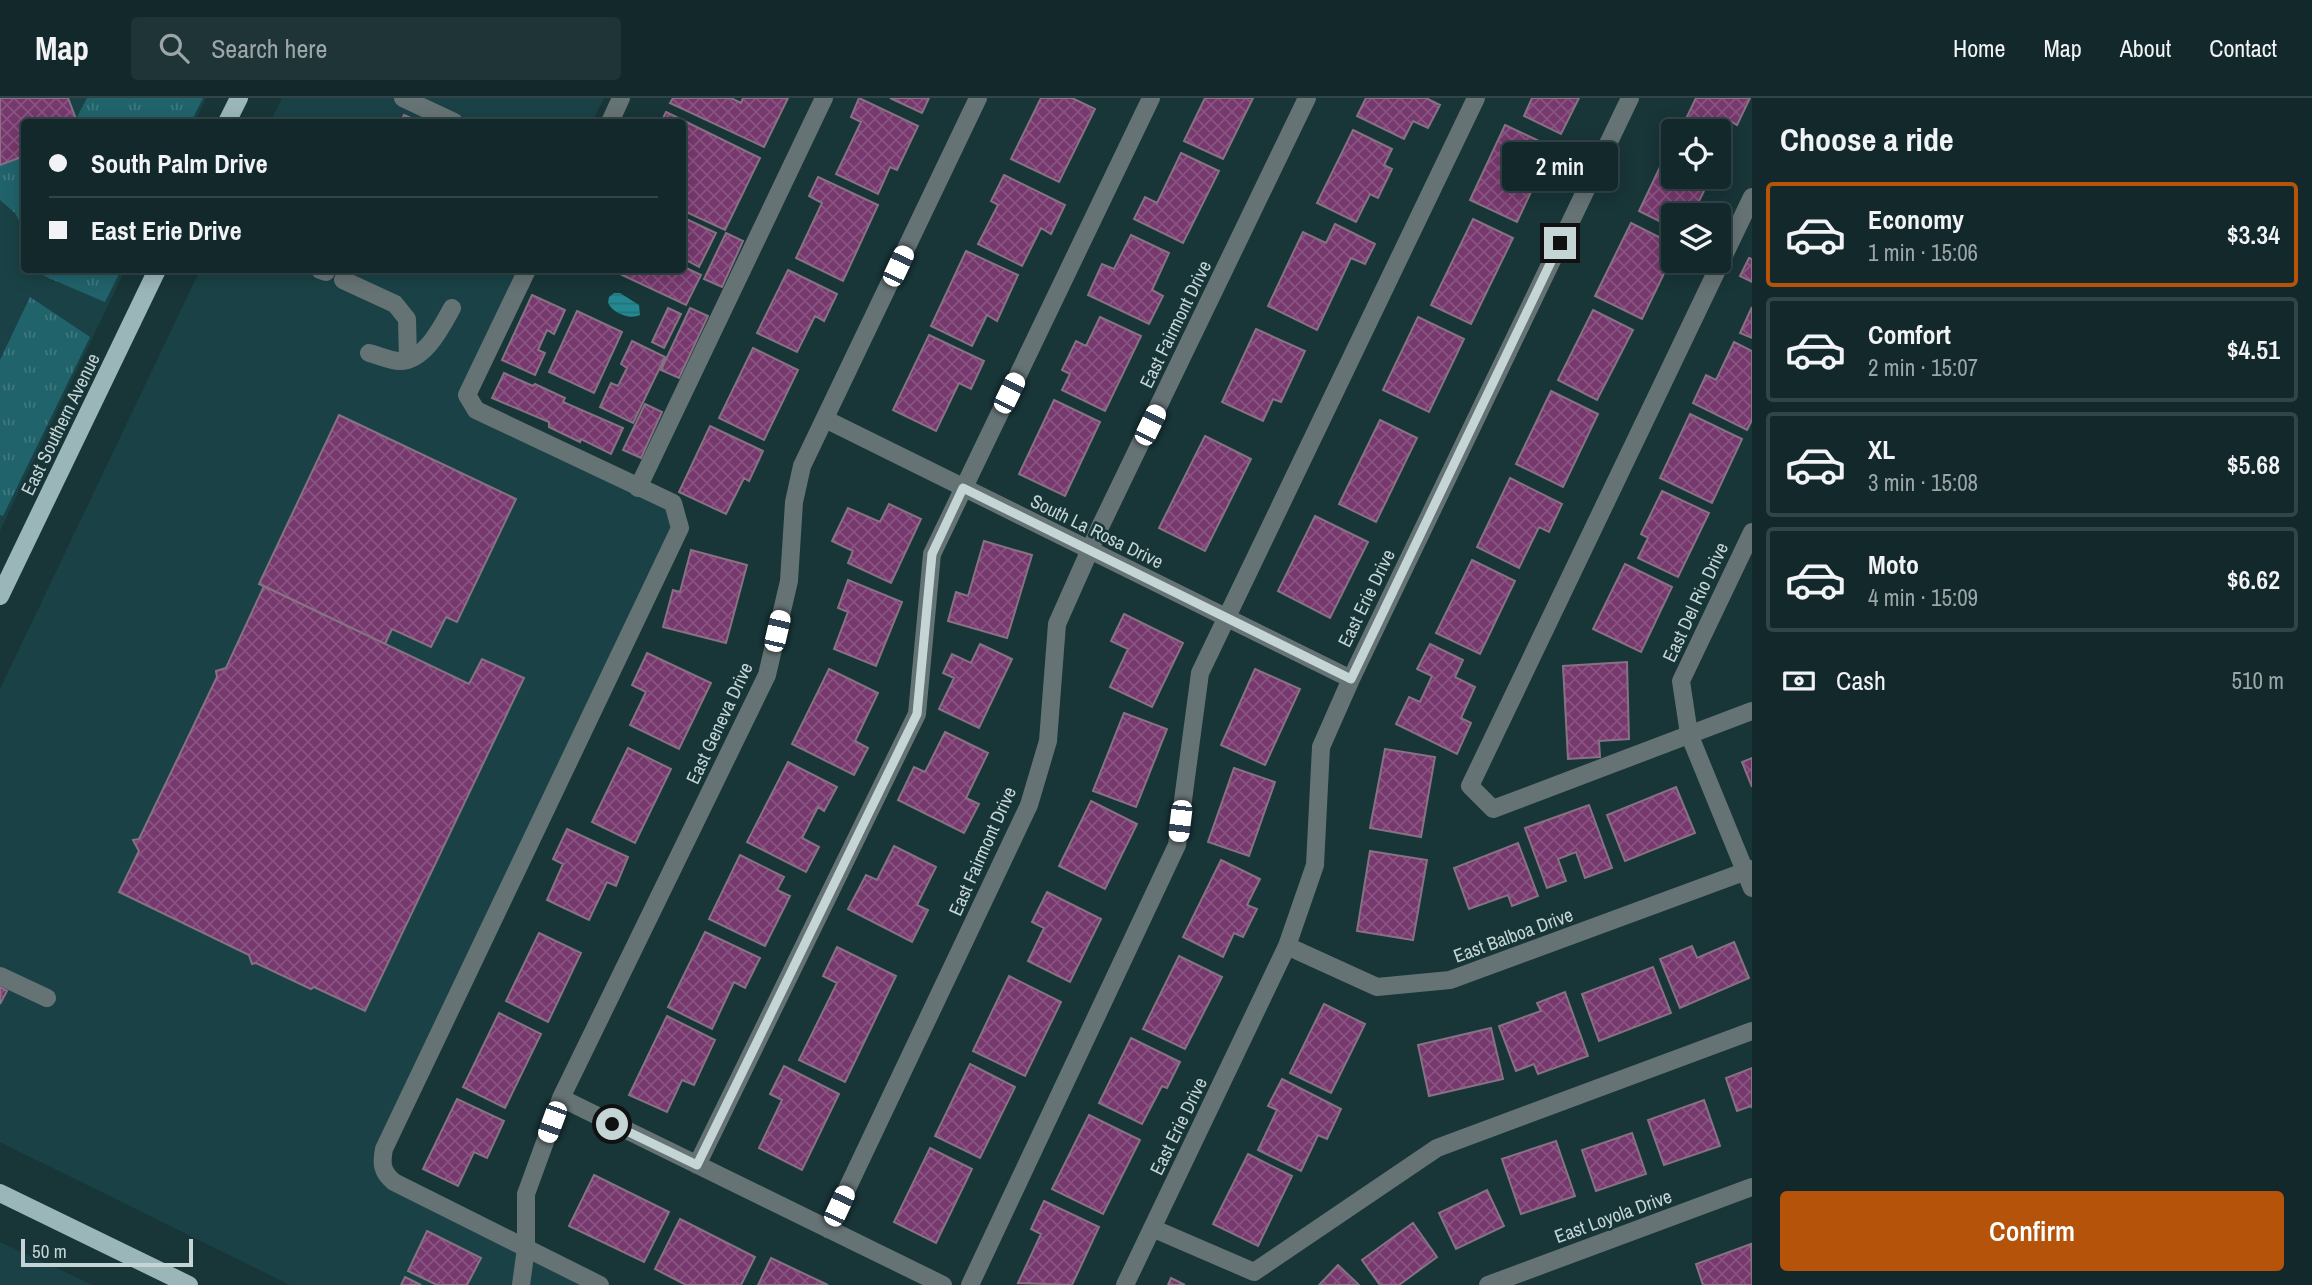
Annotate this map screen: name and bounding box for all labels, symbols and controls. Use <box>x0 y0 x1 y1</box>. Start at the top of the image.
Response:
search box <box>131 17 621 80</box>
text: Map <box>35 26 89 70</box>
icon: search <box>155 29 193 67</box>
text: Search here <box>211 31 327 66</box>
text: Home <box>1953 32 2005 64</box>
text: Map <box>2043 32 2082 64</box>
text: About <box>2120 32 2171 64</box>
text: Contact <box>2209 32 2277 64</box>
text: Choose a ride <box>1780 118 1954 161</box>
map controls <box>1661 119 1731 273</box>
button: locate <box>1661 119 1731 189</box>
callout: 2 min <box>1502 142 1618 190</box>
text: South Palm Drive <box>91 146 268 181</box>
text: 2 min <box>1536 151 1584 182</box>
text: Economy <box>1868 202 1964 237</box>
button: layers <box>1661 203 1731 273</box>
icon: car <box>1784 203 1847 266</box>
text: East Erie Drive <box>91 213 242 248</box>
text: $3.34 <box>2227 217 2280 252</box>
route end <box>1544 227 1576 259</box>
text: 1 min · 15:06 <box>1868 237 1978 268</box>
car <box>880 243 917 289</box>
street label: East Fairmont Drive <box>1133 256 1217 392</box>
text: Comfort <box>1868 317 1951 352</box>
icon: car <box>1784 318 1847 381</box>
text: $4.51 <box>2227 332 2280 367</box>
street label: East Southern Avenue <box>14 349 106 499</box>
text: 2 min · 15:07 <box>1868 352 1978 383</box>
car <box>991 370 1028 416</box>
car <box>1132 402 1169 448</box>
text: XL <box>1868 432 1895 467</box>
icon: car <box>1784 433 1847 496</box>
text: $5.68 <box>2227 447 2280 482</box>
text: 3 min · 15:08 <box>1868 467 1978 498</box>
street label: South La Rosa Drive <box>1026 488 1168 574</box>
street label: East Del Rio Drive <box>1656 538 1734 666</box>
street label: East Erie Drive <box>1331 545 1401 651</box>
text: Moto <box>1868 547 1919 582</box>
icon: car <box>1784 548 1847 611</box>
text: $6.62 <box>2227 562 2280 597</box>
text: 4 min · 15:09 <box>1868 582 1978 613</box>
car <box>763 608 792 654</box>
street label: East Geneva Drive <box>679 658 759 788</box>
icon: cash <box>1780 662 1818 700</box>
text: Cash <box>1836 663 1886 698</box>
text: 510 m <box>2232 665 2284 696</box>
street label: East Fairmont Drive <box>942 782 1022 920</box>
car <box>1168 799 1193 843</box>
street label: East Balboa Drive <box>1450 901 1576 969</box>
street label: East Erie Drive <box>1143 1073 1213 1179</box>
car <box>535 1099 570 1145</box>
route start <box>596 1108 628 1140</box>
car <box>821 1183 858 1229</box>
street label: East Loyola Drive <box>1551 1183 1675 1249</box>
button: Confirm <box>1780 1191 2284 1271</box>
scale bar <box>21 1236 192 1268</box>
text: 50 m <box>32 1238 67 1264</box>

